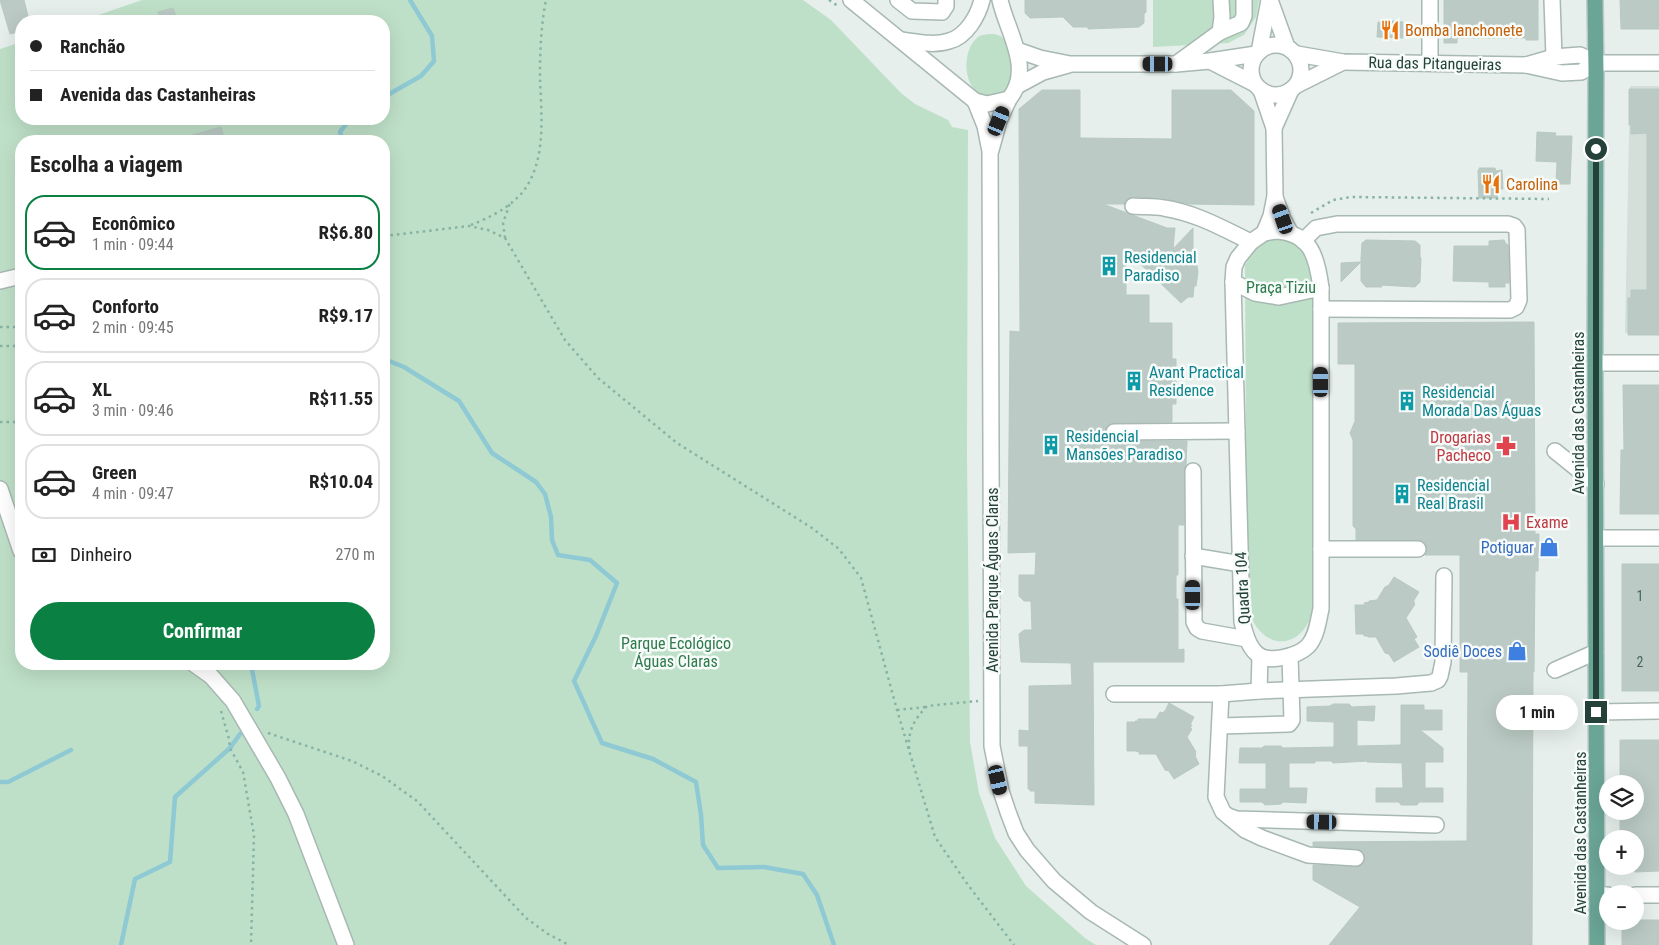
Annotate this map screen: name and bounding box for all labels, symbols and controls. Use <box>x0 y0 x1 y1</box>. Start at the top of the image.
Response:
restaurant icon: Bomba lanchonete <box>1379 19 1401 41</box>
place label: Bomba lanchonete <box>1405 21 1523 40</box>
text: Ranchão <box>60 35 125 58</box>
street label: Rua das Pitangueiras <box>1368 53 1502 74</box>
car <box>1143 57 1173 72</box>
text: Avenida das Castanheiras <box>60 83 256 106</box>
car <box>986 104 1011 138</box>
route start <box>1585 138 1607 160</box>
text: Escolha a viagem <box>30 152 183 177</box>
restaurant icon: Carolina <box>1480 173 1502 195</box>
place label: Carolina <box>1506 175 1558 194</box>
car <box>1271 202 1294 236</box>
icon: car <box>32 210 77 255</box>
text: Econômico <box>92 212 175 235</box>
text: R$6.80 <box>319 221 373 244</box>
text: 1 min · 09:44 <box>92 235 174 254</box>
place label: Residencial Paradiso <box>1124 248 1197 285</box>
building icon: Residencial Paradiso <box>1098 255 1120 277</box>
park label: Praça Tiziu <box>1246 278 1316 297</box>
icon: car <box>32 293 77 338</box>
text: Conforto <box>92 295 159 318</box>
text: R$9.17 <box>319 304 373 327</box>
text: 2 min · 09:45 <box>92 318 174 337</box>
street label: Avenida das Castanheiras <box>1569 332 1588 494</box>
place label: Avant Practical Residence <box>1149 363 1244 400</box>
car <box>1313 367 1328 397</box>
building icon: Avant Practical Residence <box>1123 370 1145 392</box>
icon: car <box>32 376 77 421</box>
text: XL <box>92 378 112 401</box>
place label: Residencial Morada Das Águas <box>1422 383 1541 420</box>
text: R$11.55 <box>309 387 373 410</box>
building icon: Residencial Morada Das Águas <box>1396 390 1418 412</box>
text: 3 min · 09:46 <box>92 401 174 420</box>
place label: Residencial Mansões Paradiso <box>1066 427 1183 464</box>
place label: Drogarias Pacheco <box>1430 428 1491 465</box>
building icon: Residencial Mansões Paradiso <box>1040 434 1062 456</box>
pharmacy icon: Drogarias Pacheco <box>1495 435 1517 457</box>
icon: car <box>32 459 77 504</box>
text: Green <box>92 461 137 484</box>
text: R$10.04 <box>309 470 373 493</box>
place label: Residencial Real Brasil <box>1417 476 1490 513</box>
building icon: Residencial Real Brasil <box>1391 483 1413 505</box>
text: 4 min · 09:47 <box>92 484 174 503</box>
street label: Avenida Parque Águas Claras <box>983 487 1002 673</box>
hospital icon: Exame <box>1500 511 1522 533</box>
place label: Exame <box>1526 513 1568 532</box>
shop icon: Potiguar <box>1538 536 1560 558</box>
place label: Potiguar <box>1481 538 1534 557</box>
icon: cash <box>30 541 58 569</box>
text: Dinheiro <box>70 543 132 566</box>
text: 270 m <box>336 545 375 564</box>
street label: Quadra 104 <box>1231 551 1254 625</box>
car <box>1185 580 1200 610</box>
house number: 1 <box>1637 588 1643 604</box>
button: Confirmar <box>30 602 375 660</box>
park label: Parque Ecológico Águas Claras <box>621 634 731 671</box>
shop icon: Sodiê Doces <box>1506 640 1528 662</box>
place label: Sodiê Doces <box>1424 642 1502 661</box>
house number: 2 <box>1637 654 1644 670</box>
callout: 1 min <box>1496 694 1578 730</box>
route end <box>1585 701 1607 723</box>
text: 1 min <box>1519 703 1555 722</box>
street label: Avenida das Castanheiras <box>1571 752 1590 914</box>
car <box>987 764 1008 796</box>
map controls <box>1599 775 1644 930</box>
button: layers <box>1599 775 1644 820</box>
car <box>1306 814 1337 830</box>
button: + <box>1599 830 1644 875</box>
button: − <box>1599 885 1644 930</box>

